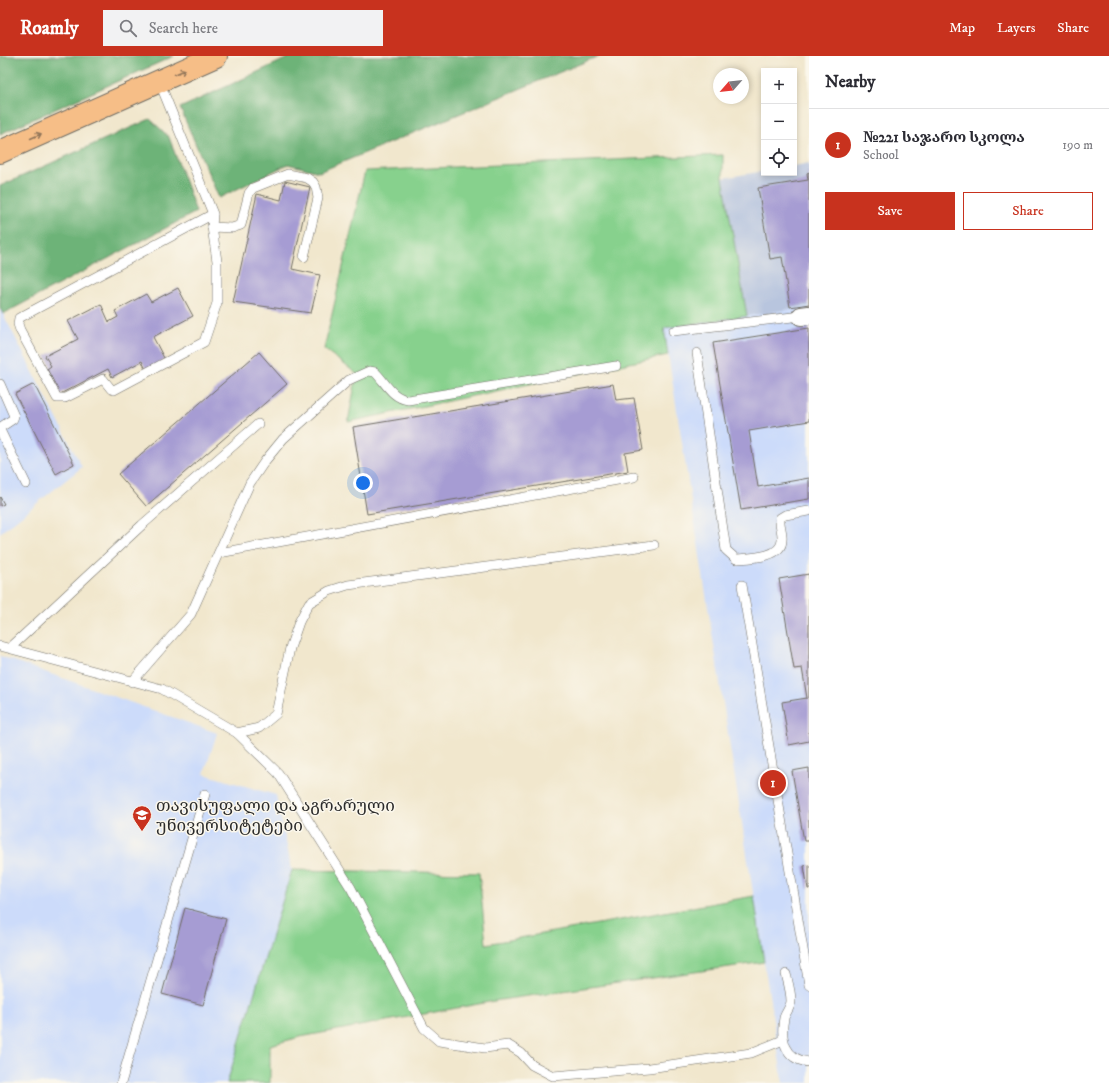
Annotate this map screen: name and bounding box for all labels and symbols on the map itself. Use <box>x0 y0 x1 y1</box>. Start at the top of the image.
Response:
one-way arrow <box>174 68 186 75</box>
north arrow <box>713 68 749 104</box>
one-way arrow <box>29 132 41 140</box>
your location <box>353 473 373 493</box>
pin: 1 <box>760 768 786 798</box>
place label: თავისუფალი და აგრარული უნივერსიტეტები <box>156 795 395 837</box>
school or university icon: თავისუფალი და აგრარული უნივერსიტეტები <box>131 804 153 832</box>

